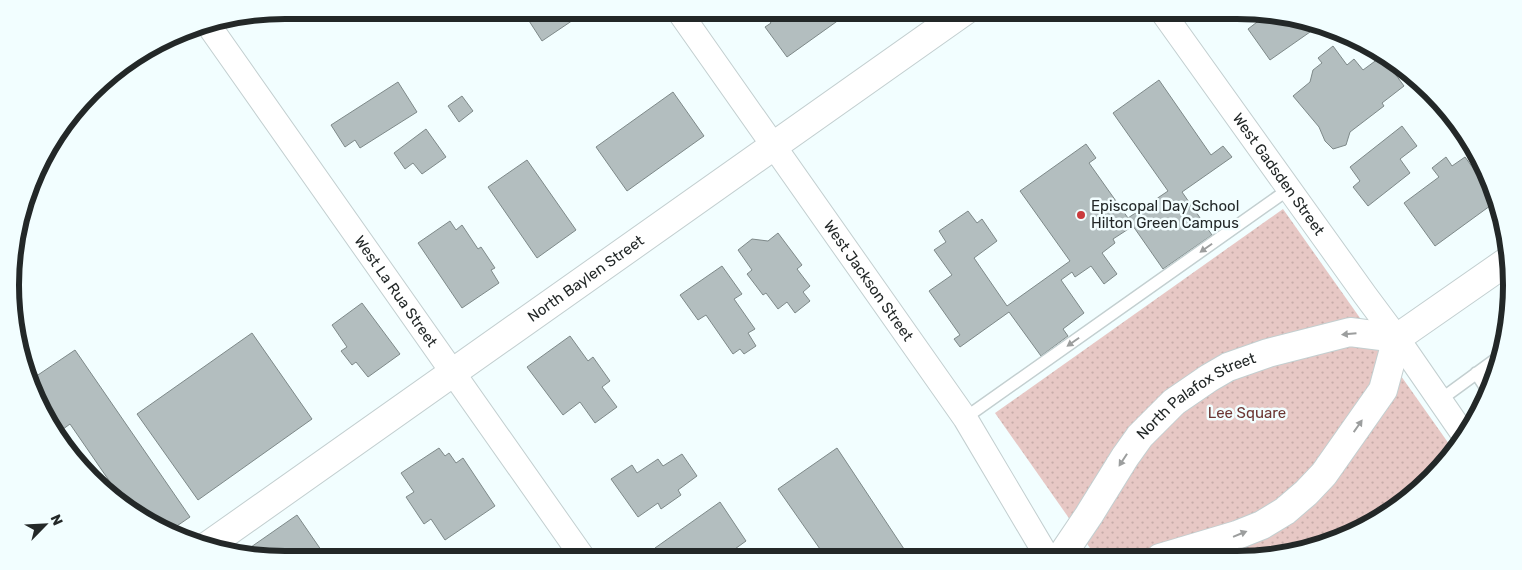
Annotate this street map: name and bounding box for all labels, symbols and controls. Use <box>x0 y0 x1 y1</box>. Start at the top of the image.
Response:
street label: West Gadsden Street <box>1229 110 1328 239</box>
place label: Episcopal Day School Hilton Green Campus <box>1091 197 1239 232</box>
marker: Episcopal Day School Hilton Green Campus <box>1075 209 1087 221</box>
street label: West Jackson Street <box>820 217 917 345</box>
street label: North Baylen Street <box>524 231 647 326</box>
street label: West La Rua Street <box>350 232 441 351</box>
one-way arrow <box>1199 243 1213 253</box>
one-way arrow <box>1341 330 1357 338</box>
one-way arrow <box>1067 337 1080 347</box>
street label: North Palafox Street <box>1133 349 1258 443</box>
park label: Lee Square <box>1208 404 1286 422</box>
one-way arrow <box>1353 419 1363 433</box>
one-way arrow <box>1118 453 1128 466</box>
north arrow <box>20 500 70 550</box>
text: N <box>47 512 66 528</box>
one-way arrow <box>1233 529 1248 537</box>

